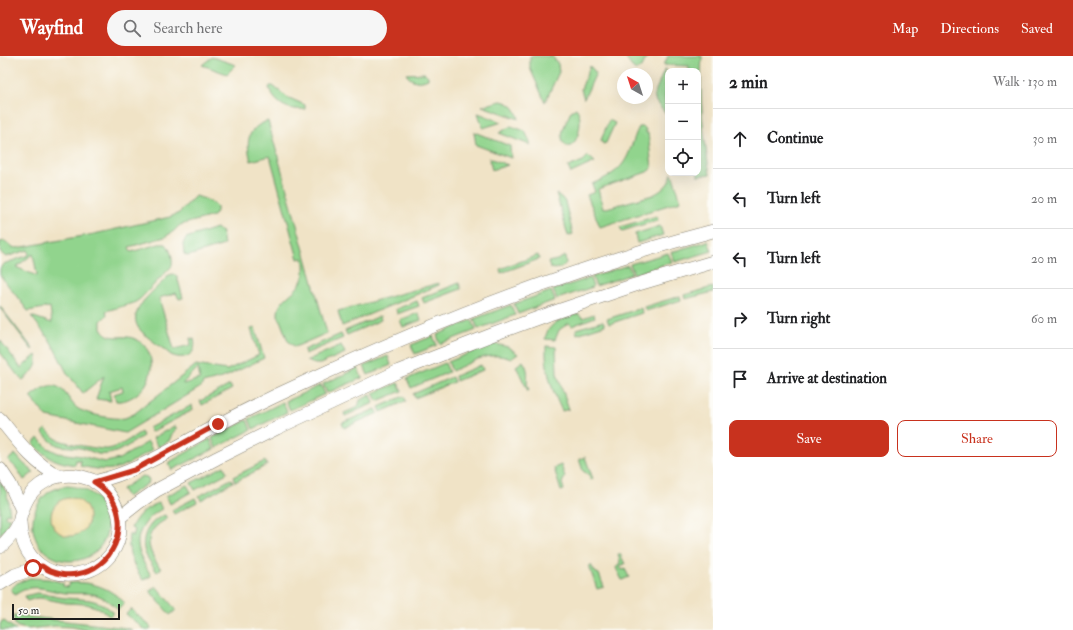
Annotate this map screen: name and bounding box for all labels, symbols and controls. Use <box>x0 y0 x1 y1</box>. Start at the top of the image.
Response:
search box <box>107 10 387 46</box>
text: Wayfind <box>20 16 83 40</box>
icon: search <box>121 17 143 39</box>
text: Search here <box>153 19 223 38</box>
text: Map <box>892 20 918 37</box>
text: Directions <box>940 20 999 37</box>
text: Saved <box>1021 20 1053 37</box>
north arrow <box>617 68 653 104</box>
map controls <box>665 68 701 176</box>
button: + <box>665 68 701 104</box>
text: 2 min <box>729 72 768 93</box>
text: Walk · 130 m <box>993 74 1057 90</box>
button: − <box>665 104 701 140</box>
icon: ahead <box>729 128 751 150</box>
text: Continue <box>767 129 823 148</box>
text: 30 m <box>1033 131 1057 147</box>
button: locate <box>665 140 701 176</box>
icon: left <box>729 188 751 210</box>
text: Turn left <box>767 189 821 208</box>
text: 20 m <box>1031 191 1057 207</box>
icon: left <box>729 248 751 270</box>
text: Turn left <box>767 249 821 268</box>
text: 20 m <box>1031 251 1057 267</box>
icon: right <box>729 308 751 330</box>
text: Turn right <box>767 309 830 328</box>
text: 60 m <box>1031 311 1057 327</box>
icon: arrive <box>729 368 751 390</box>
text: Arrive at destination <box>767 369 887 388</box>
route end <box>209 415 227 433</box>
button: Save <box>729 420 889 457</box>
button: Share <box>897 420 1057 457</box>
route start <box>24 559 42 577</box>
scale bar <box>12 602 120 621</box>
text: 50 m <box>18 604 39 617</box>

